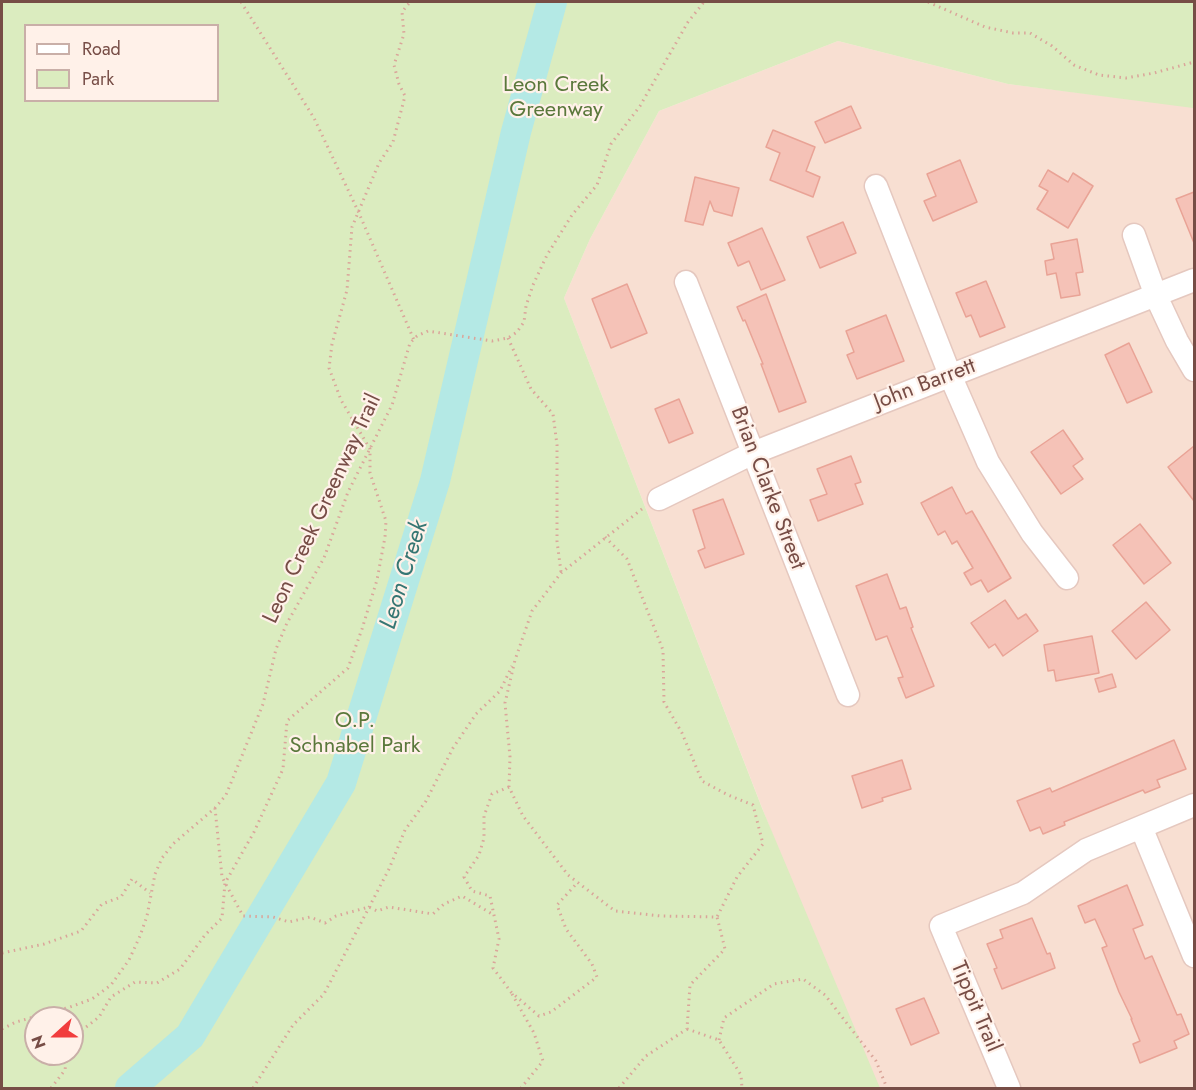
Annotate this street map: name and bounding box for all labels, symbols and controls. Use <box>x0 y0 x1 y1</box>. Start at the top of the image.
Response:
legend <box>24 24 219 102</box>
text: Road <box>82 36 121 62</box>
text: Park <box>82 66 114 92</box>
park label: Leon Creek Greenway <box>503 73 609 124</box>
street label: John Barrett <box>871 354 979 416</box>
street label: Leon Creek Greenway Trail <box>258 390 388 628</box>
street label: Brian Clarke Street <box>724 403 810 573</box>
water label: Leon Creek <box>375 517 435 633</box>
park label: O.P. Schnabel Park <box>290 709 420 760</box>
street label: Tippit Trail <box>944 958 1006 1056</box>
north arrow <box>24 1006 84 1066</box>
text: N <box>26 1032 52 1052</box>

